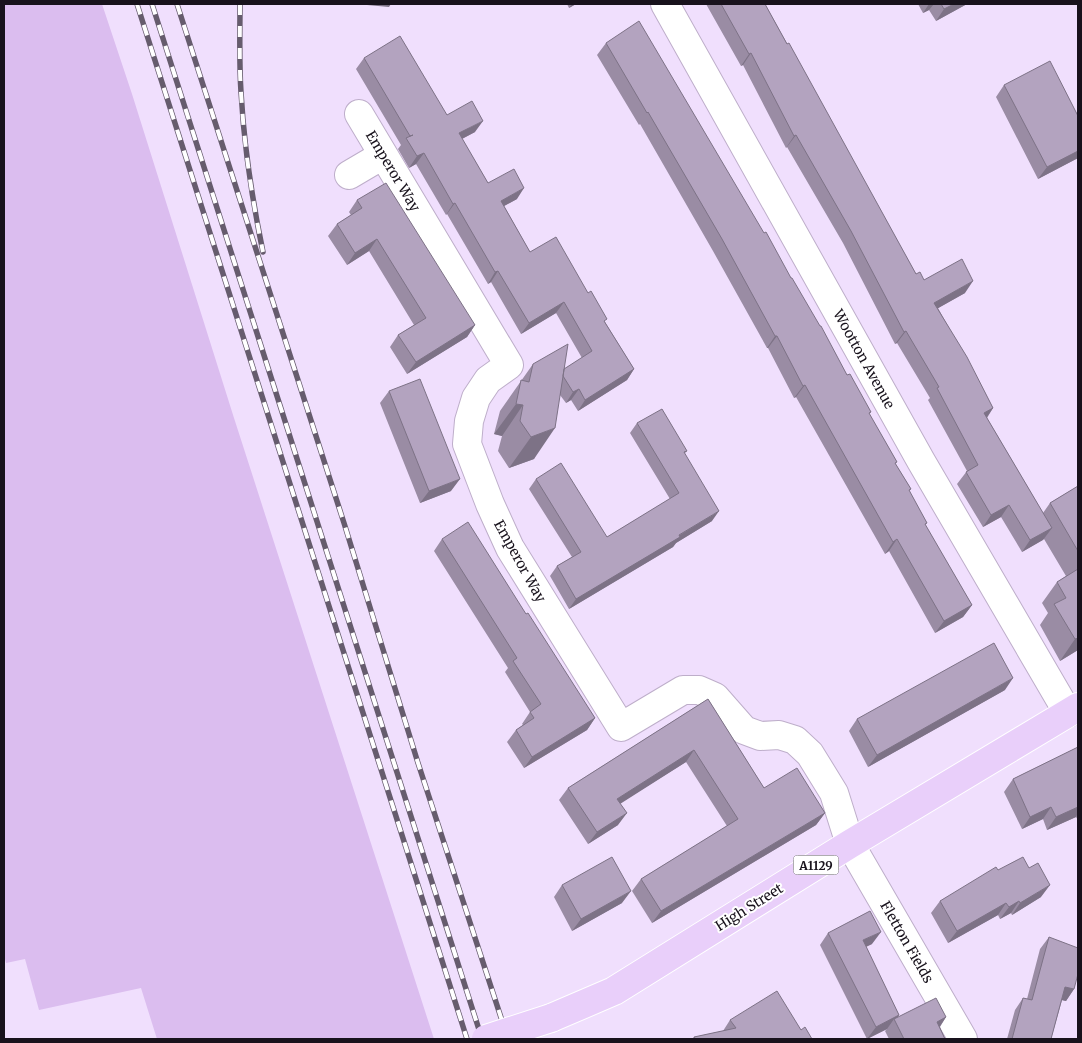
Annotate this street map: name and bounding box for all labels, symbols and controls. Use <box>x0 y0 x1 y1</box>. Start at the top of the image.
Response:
street label: Emperor Way <box>362 127 425 215</box>
street label: Wootton Avenue <box>829 305 899 412</box>
street label: Emperor Way <box>490 517 550 606</box>
road number: A1129 <box>794 856 838 874</box>
street label: High Street <box>712 879 787 935</box>
street label: Fletton Fields <box>876 898 938 986</box>

